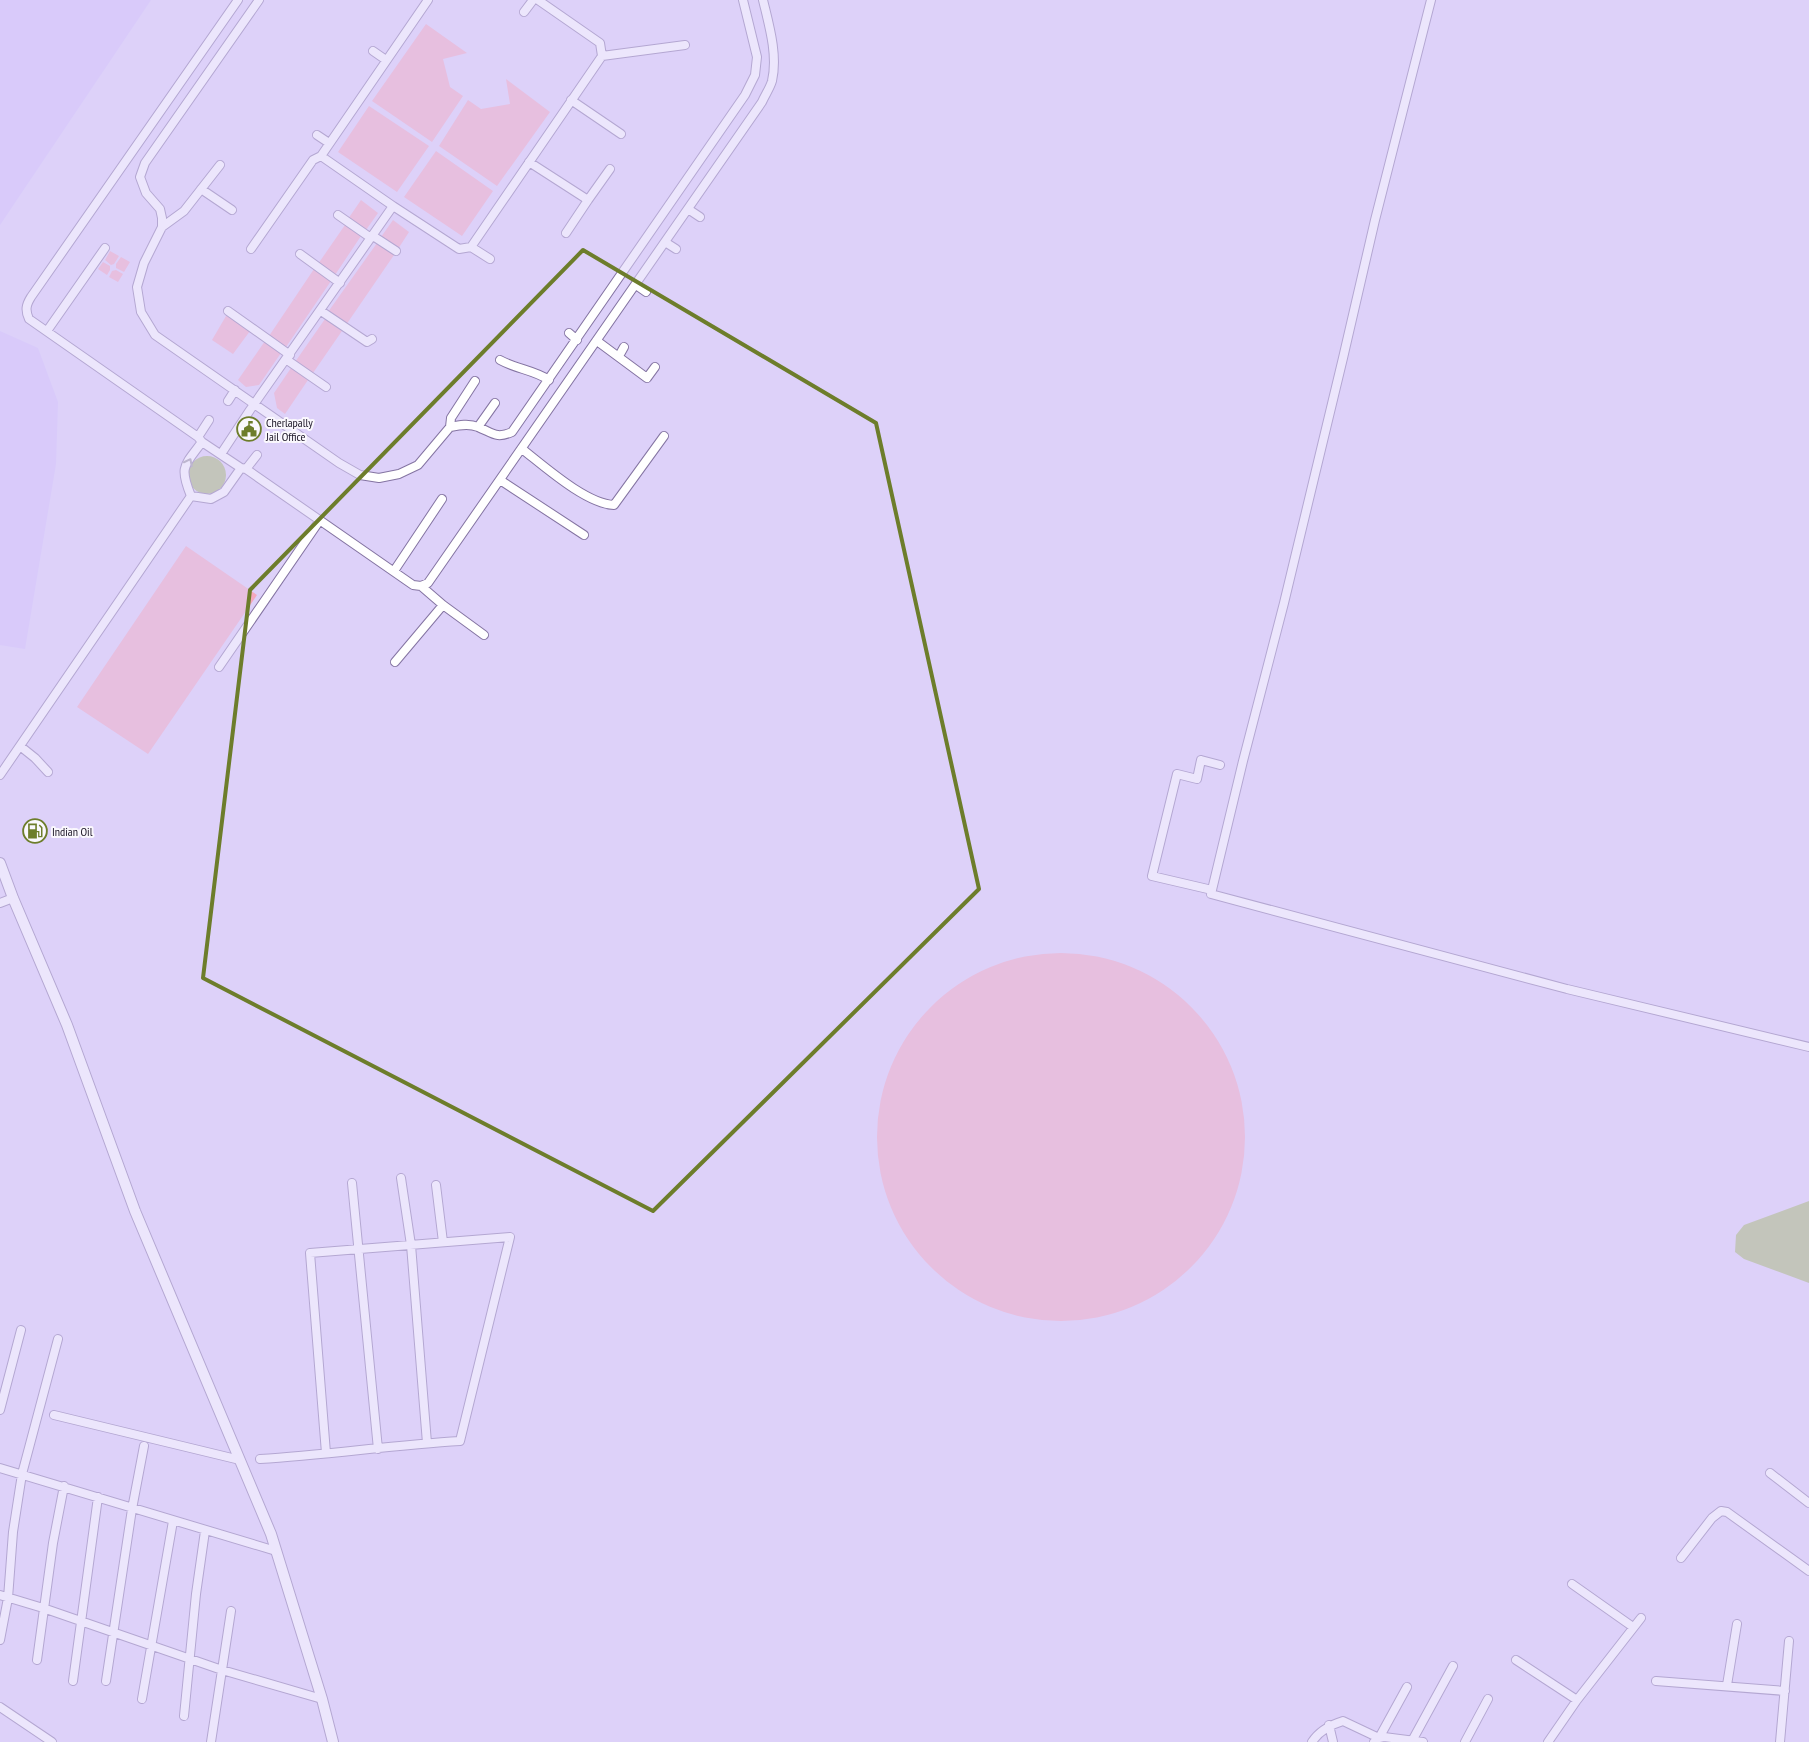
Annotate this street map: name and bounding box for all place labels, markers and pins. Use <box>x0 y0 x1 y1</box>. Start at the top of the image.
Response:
place label: Cherlapally Jail Office <box>265 415 313 444</box>
public building icon: Cherlapally Jail Office <box>236 416 262 442</box>
fuel station icon: Indian Oil <box>22 818 48 844</box>
place label: Indian Oil <box>52 824 93 839</box>

